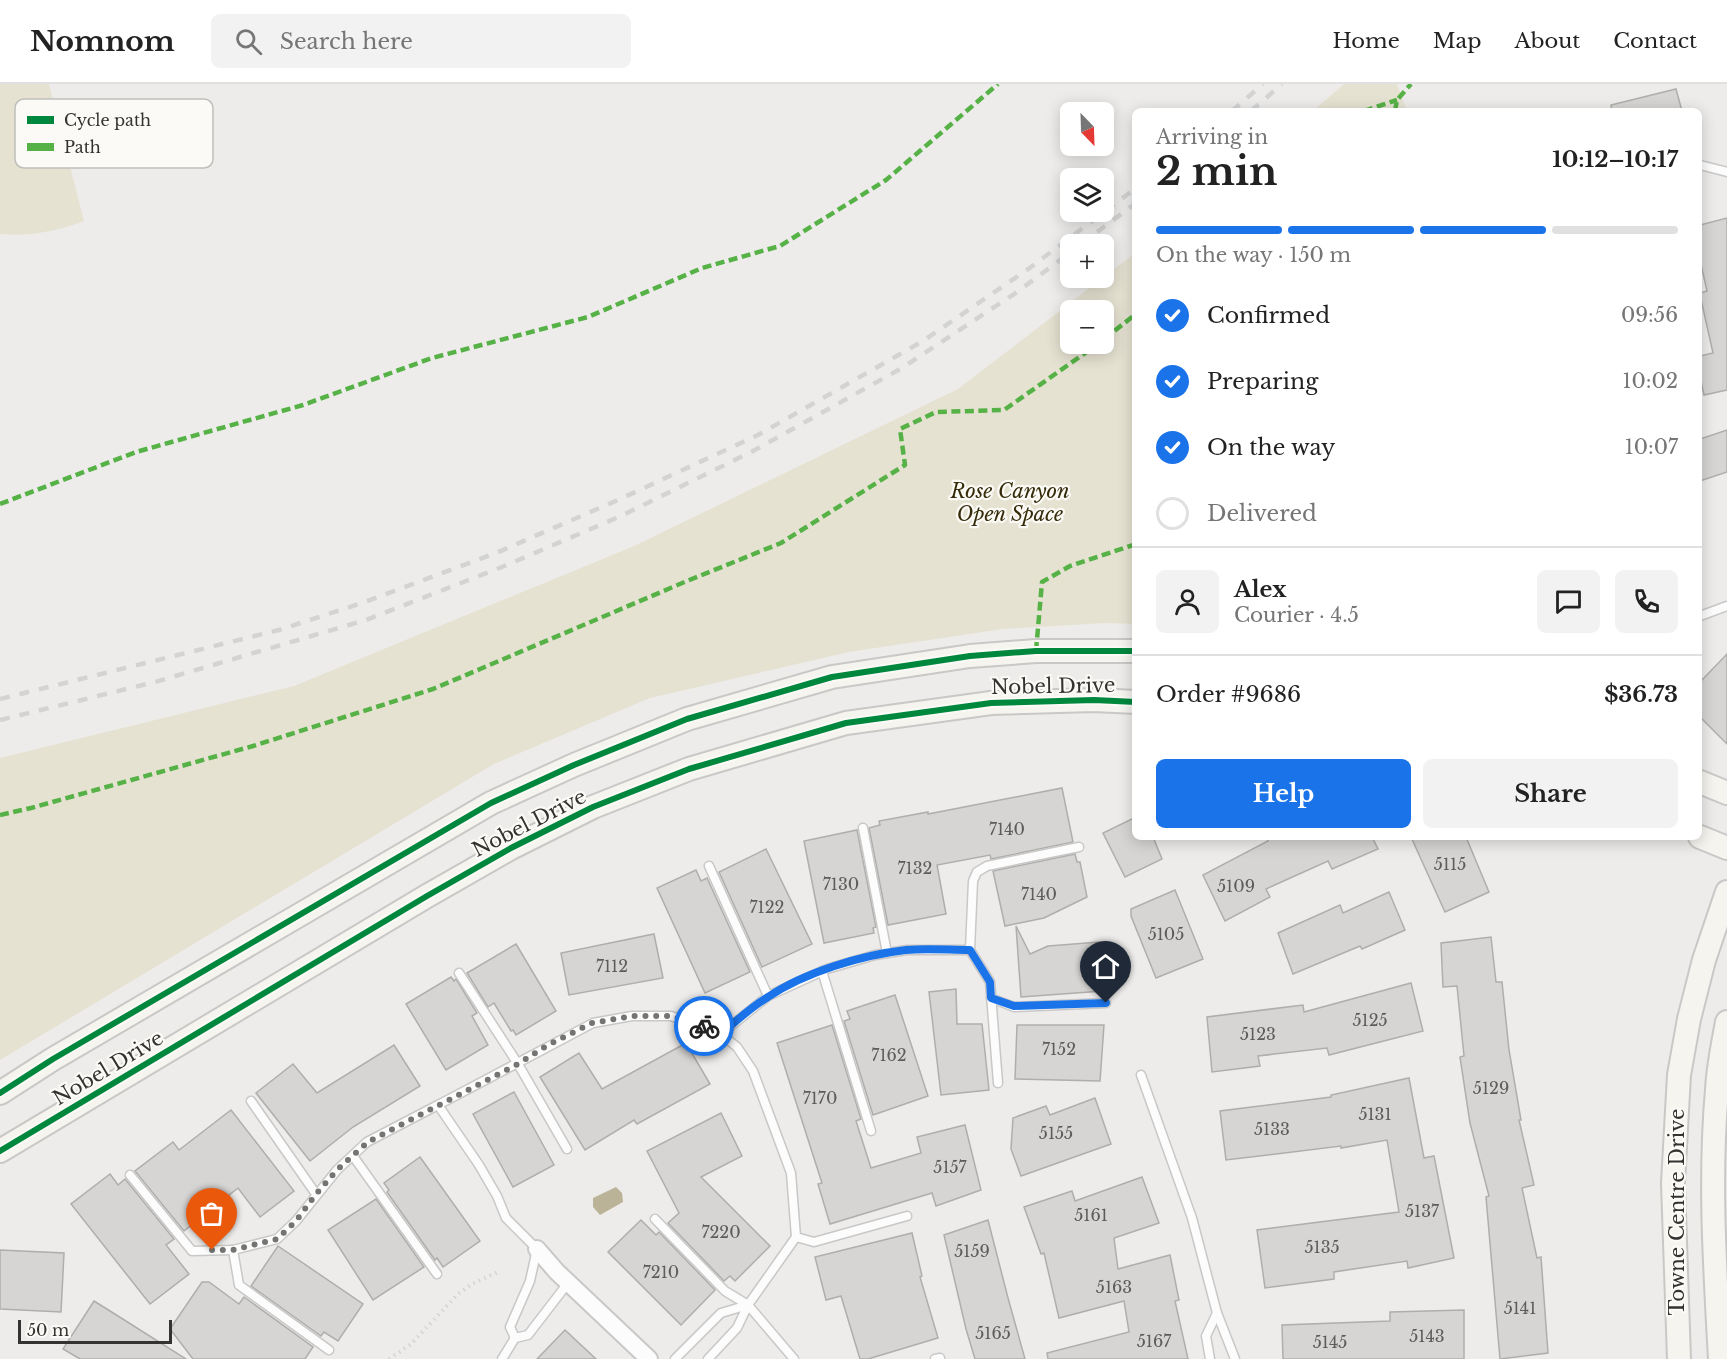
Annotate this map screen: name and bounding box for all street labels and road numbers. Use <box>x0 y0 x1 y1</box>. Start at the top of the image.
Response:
street label: Nobel Drive <box>991 673 1115 699</box>
street label: Nobel Drive <box>468 784 590 862</box>
street label: Nobel Drive <box>48 1026 168 1110</box>
street label: Towne Centre Drive <box>1665 1108 1689 1316</box>

